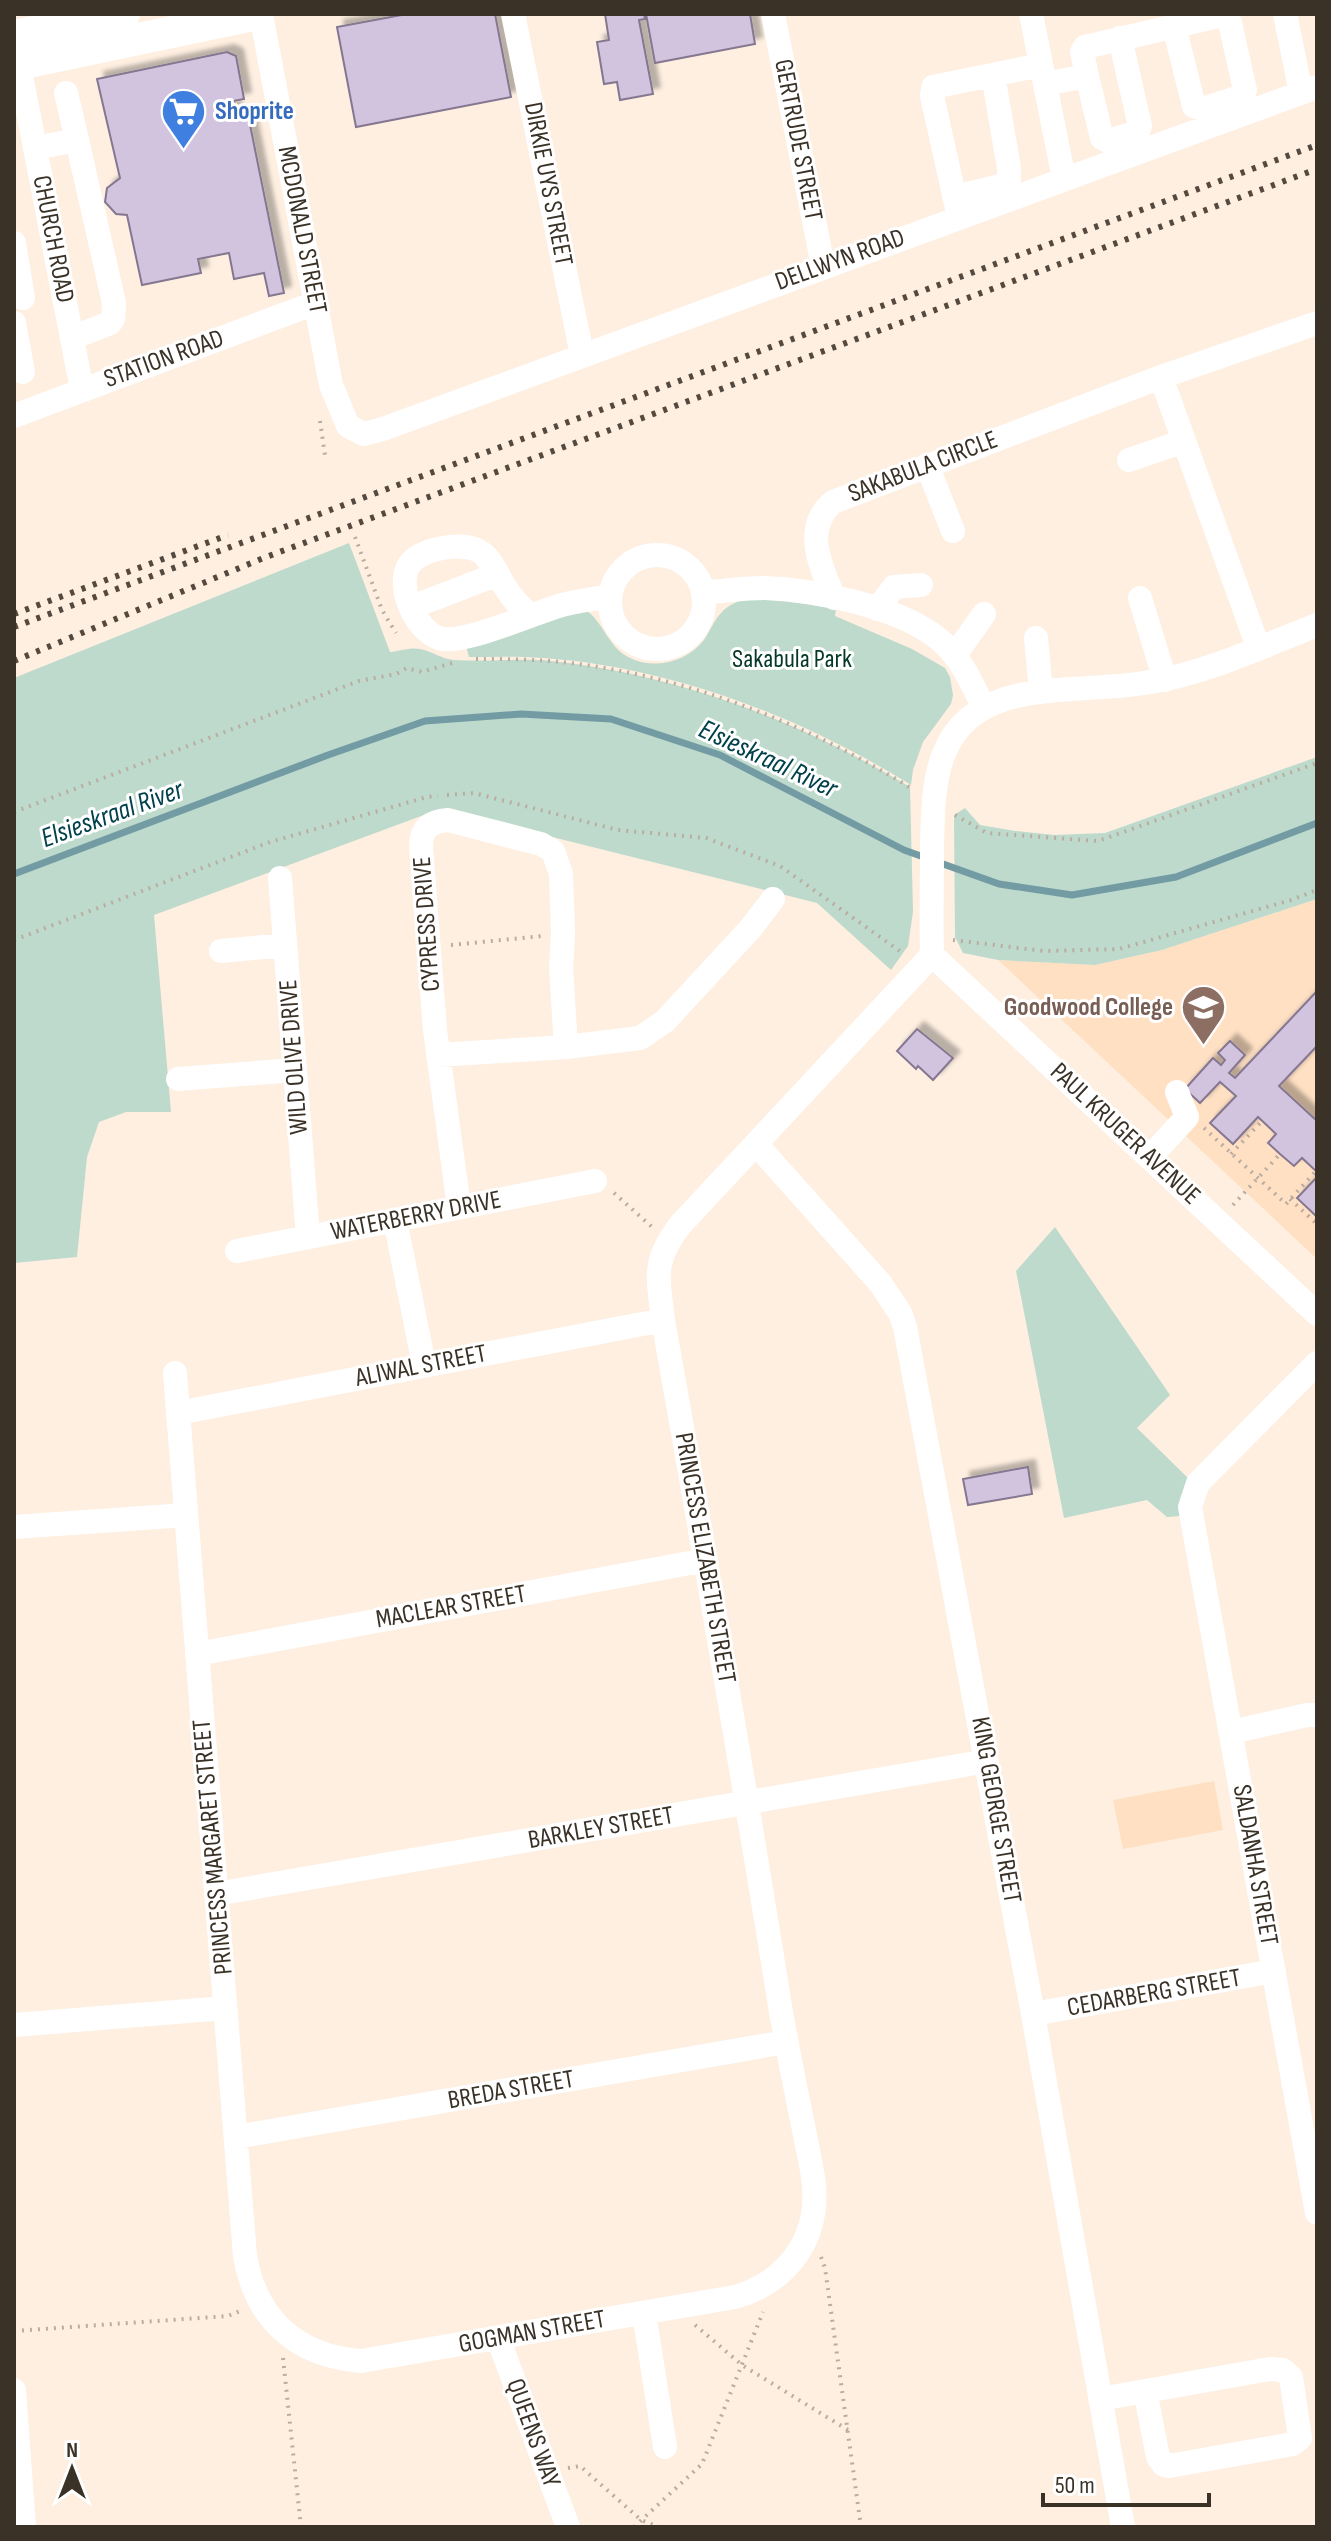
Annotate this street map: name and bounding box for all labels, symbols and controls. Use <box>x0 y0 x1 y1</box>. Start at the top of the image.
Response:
street label: GERTRUDE STREET <box>767 57 829 223</box>
supermarket icon: Shoprite <box>160 87 208 150</box>
place label: Shoprite <box>215 96 294 127</box>
street label: DIRKIE UYS STREET <box>517 100 579 268</box>
street label: MCDONALD STREET <box>271 144 333 316</box>
street label: CHURCH ROAD <box>25 173 81 305</box>
street label: DELLWYN ROAD <box>771 222 909 298</box>
street label: STATION ROAD <box>100 323 228 395</box>
street label: SAKABULA CIRCLE <box>844 424 1002 510</box>
park label: Sakabula Park <box>732 644 852 675</box>
water label: Elsieskraal River <box>694 713 844 806</box>
water label: Elsieskraal River <box>36 773 189 855</box>
street label: CYPRESS DRIVE <box>407 855 447 993</box>
street label: WILD OLIVE DRIVE <box>273 978 315 1136</box>
school or university icon: Goodwood College <box>1180 983 1228 1046</box>
place label: Goodwood College <box>1004 992 1173 1023</box>
street label: PAUL KRUGER AVENUE <box>1044 1057 1206 1211</box>
street label: WATERBERRY DRIVE <box>328 1184 504 1248</box>
street label: ALIWAL STREET <box>352 1338 489 1394</box>
street label: PRINCESS ELIZABETH STREET <box>668 1430 742 1686</box>
street label: MACLEAR STREET <box>374 1579 528 1635</box>
street label: KING GEORGE STREET <box>964 1714 1028 1906</box>
street label: PRINCESS MARGARET STREET <box>186 1718 240 1976</box>
street label: SALDANHA STREET <box>1226 1782 1284 1948</box>
street label: BARKLEY STREET <box>526 1800 676 1856</box>
street label: CEDARBERG STREET <box>1065 1962 1243 2024</box>
street label: BREDA STREET <box>446 2064 576 2116</box>
street label: GOGMAN STREET <box>456 2304 608 2360</box>
street label: QUEENS WAY <box>499 2375 567 2491</box>
north arrow <box>32 2429 112 2509</box>
text: N <box>66 2437 78 2464</box>
scale bar <box>1043 2457 1209 2507</box>
text: 50 m <box>1055 2471 1095 2500</box>

